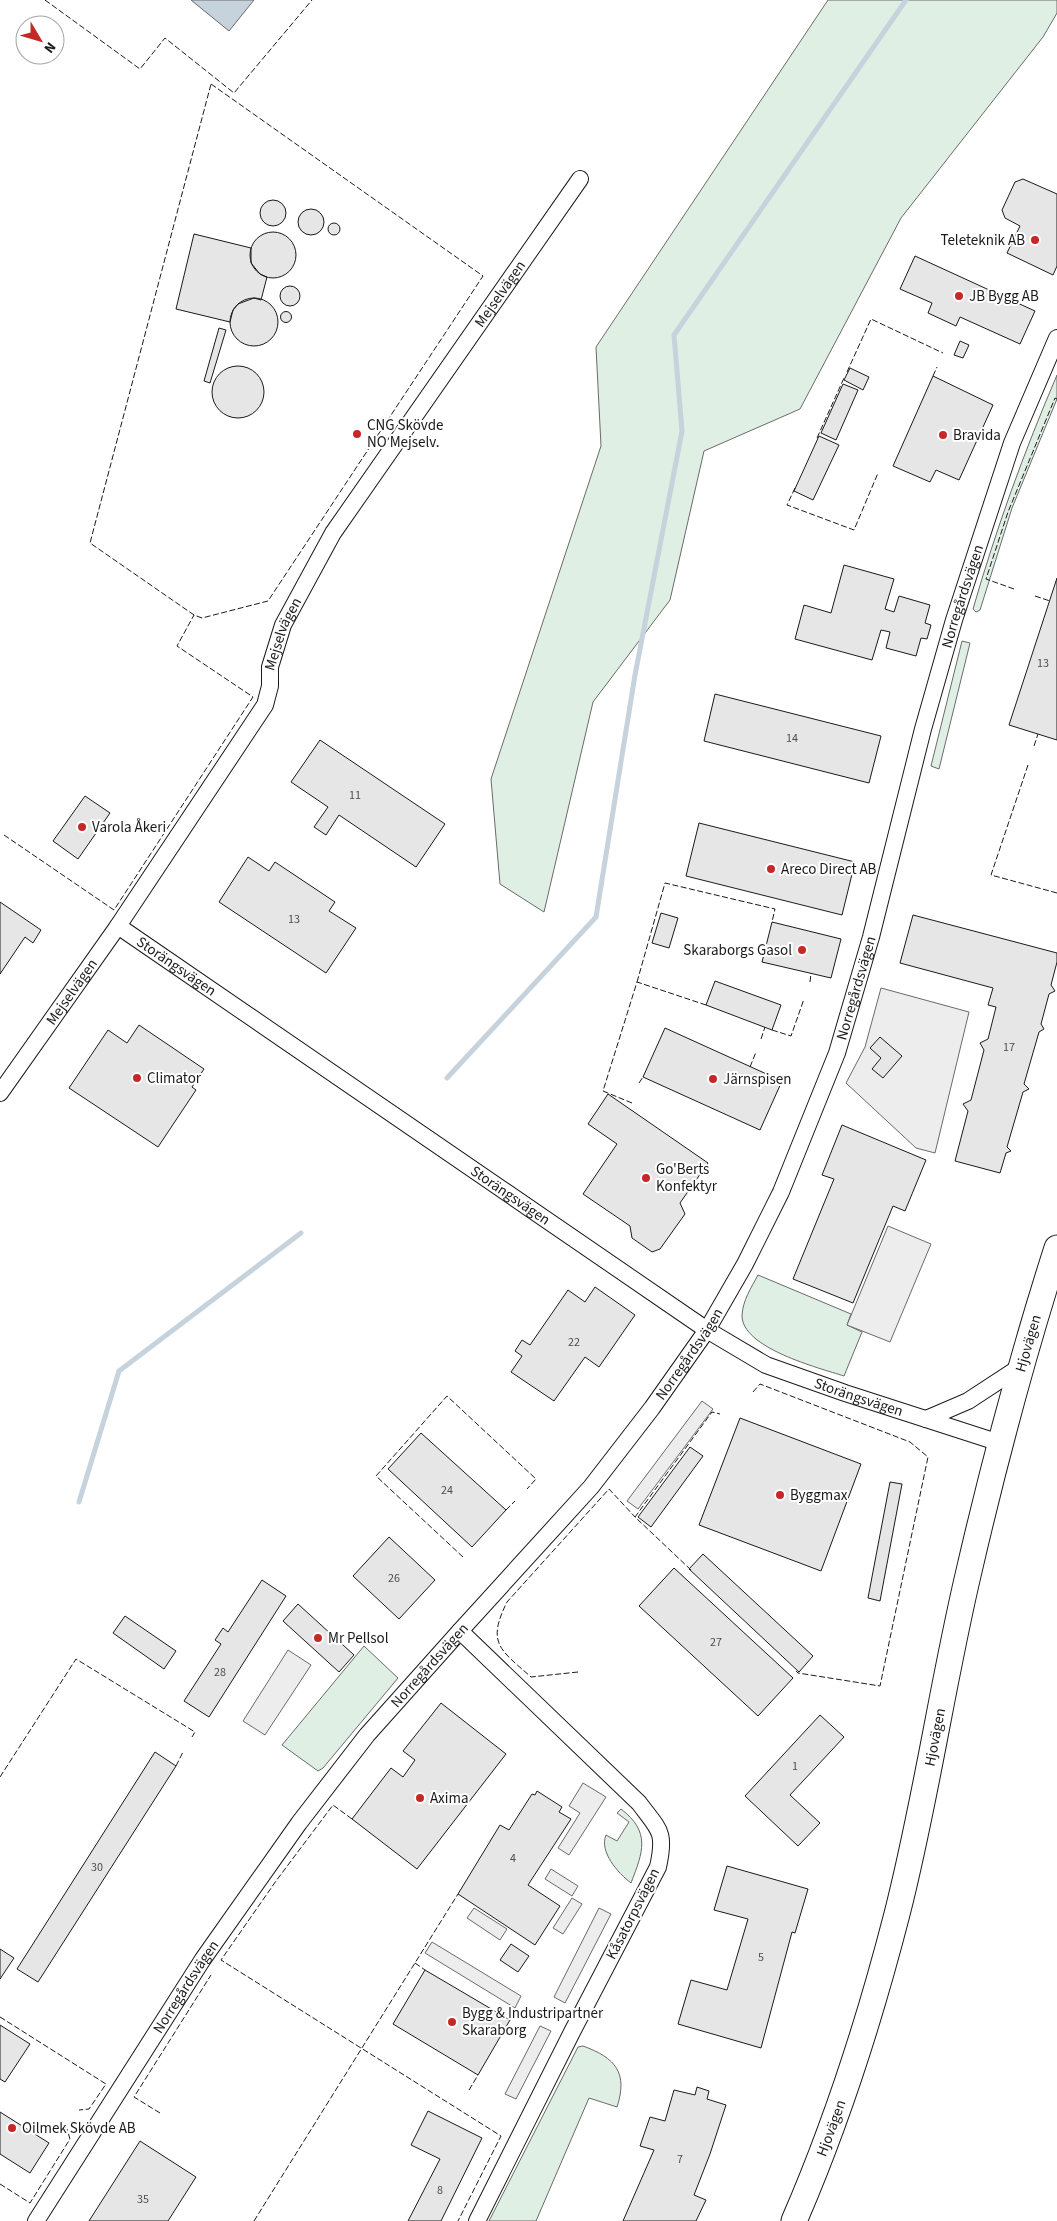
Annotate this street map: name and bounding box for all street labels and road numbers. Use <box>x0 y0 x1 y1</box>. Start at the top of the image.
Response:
street label: Mejselvägen <box>469 256 531 331</box>
street label: Norregårdsvägen <box>936 542 988 650</box>
street label: Mejselvägen <box>259 594 307 673</box>
street label: Storängsvägen <box>132 931 221 1001</box>
street label: Norregårdsvägen <box>831 934 881 1043</box>
street label: Mejselvägen <box>41 954 102 1029</box>
street label: Storängsvägen <box>466 1160 555 1230</box>
street label: Norregårdsvägen <box>650 1304 728 1404</box>
street label: Hjovägen <box>1010 1312 1046 1374</box>
street label: Storängsvägen <box>811 1372 906 1422</box>
street label: Norregårdsvägen <box>386 1618 473 1712</box>
street label: Hjovägen <box>919 1706 951 1768</box>
street label: Kåsatorpsvägen <box>601 1865 665 1963</box>
street label: Norregårdsvägen <box>148 1936 224 2037</box>
street label: Hjovägen <box>811 2097 851 2159</box>

